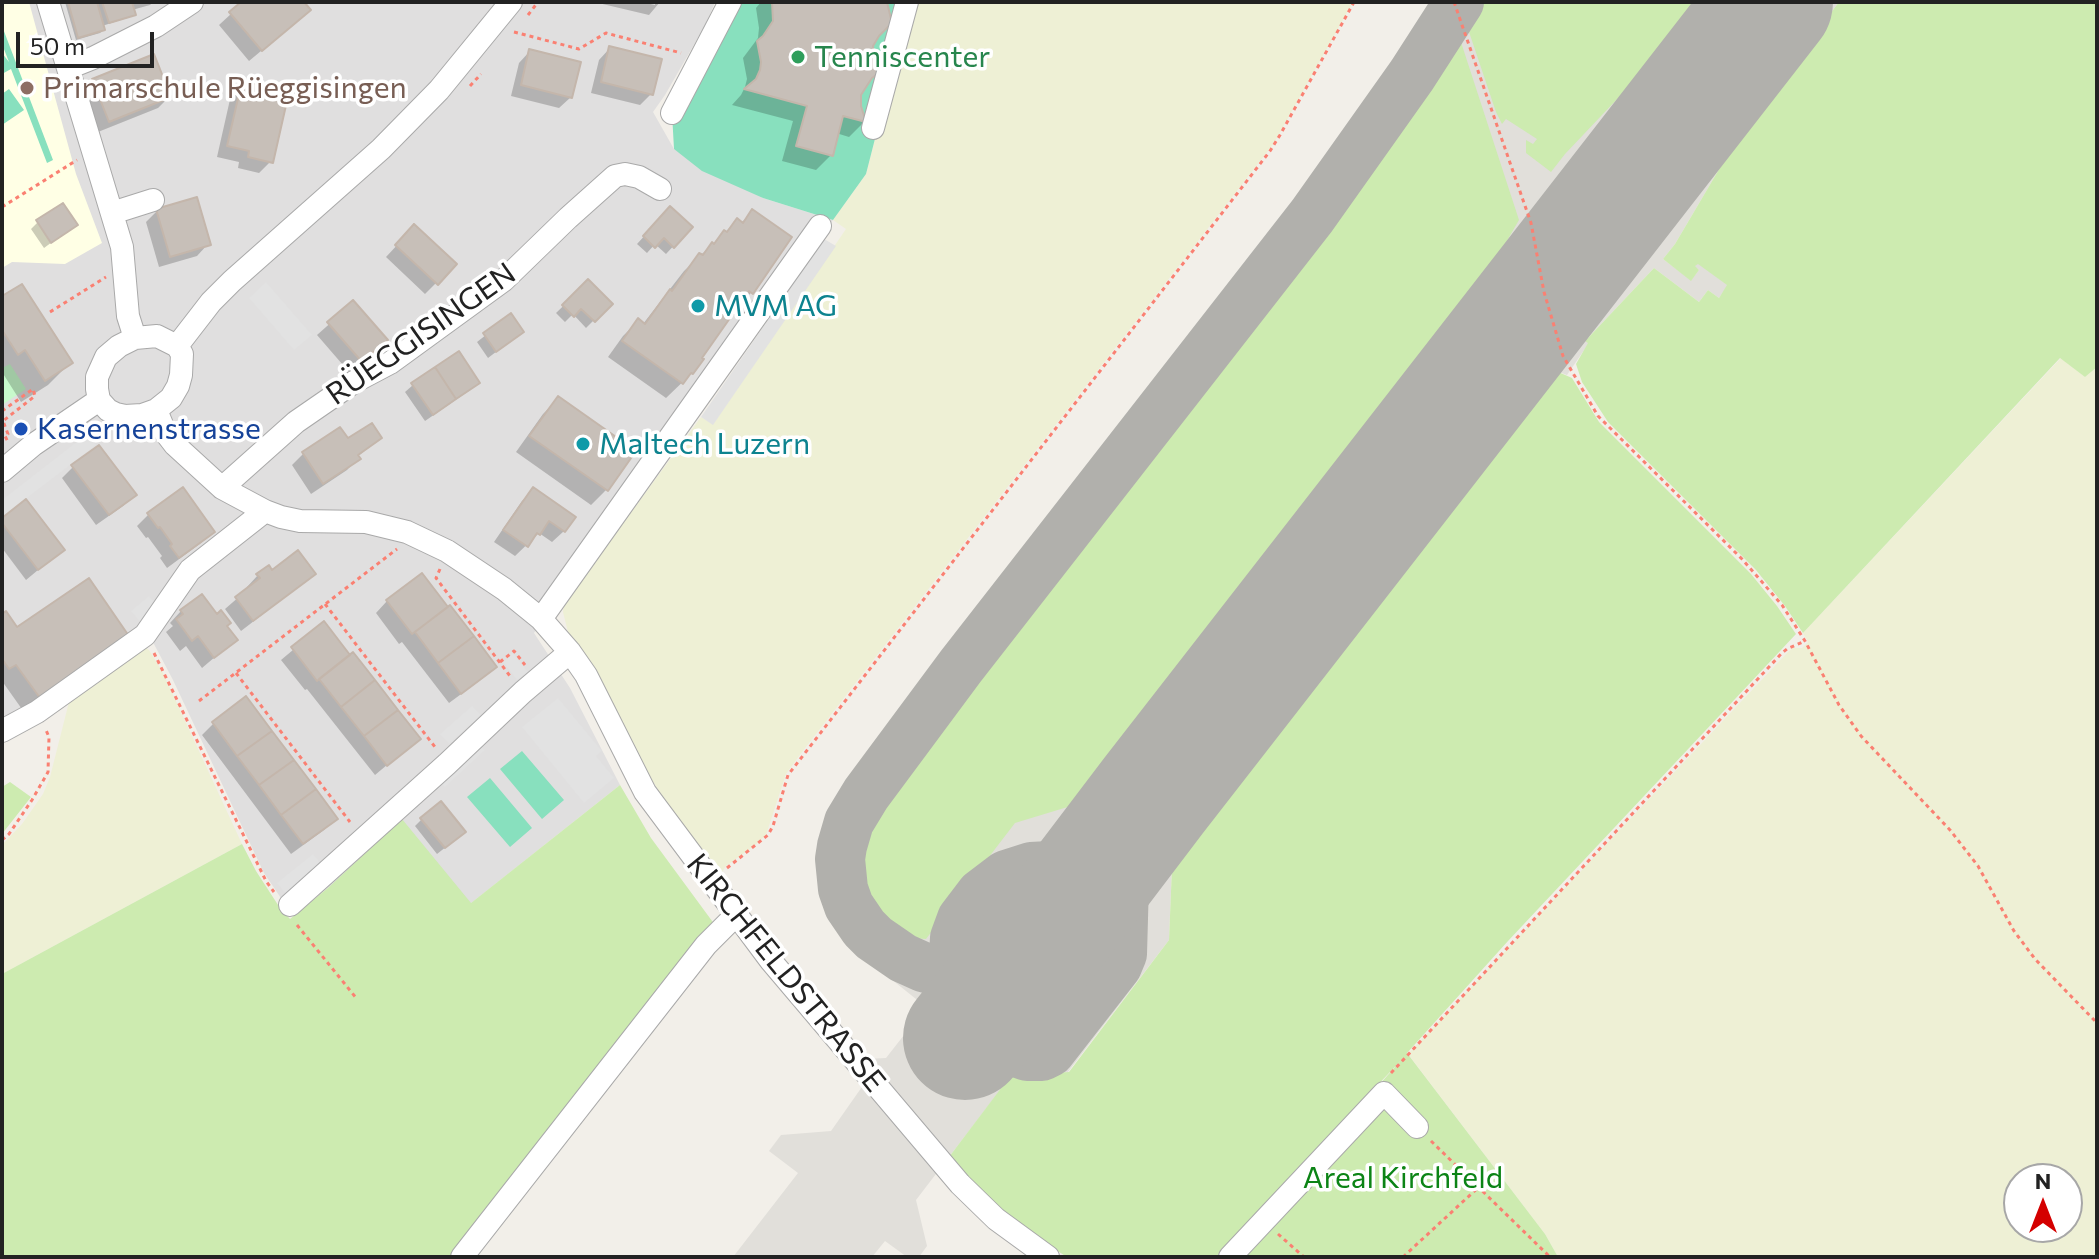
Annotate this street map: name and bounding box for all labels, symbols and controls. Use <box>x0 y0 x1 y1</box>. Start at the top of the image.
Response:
scale bar <box>20 16 158 66</box>
text: 50 m <box>30 31 85 60</box>
place label: Tenniscenter <box>814 39 990 75</box>
marker: Tenniscenter <box>789 48 807 66</box>
place label: Primarschule Rüeggisingen <box>43 70 407 106</box>
marker: Primarschule Rüeggisingen <box>18 79 36 97</box>
street label: RÜEGGISINGEN <box>320 255 522 413</box>
place label: MVM AG <box>714 288 837 324</box>
marker: MVM AG <box>689 297 707 315</box>
place label: Kasernenstrasse <box>37 411 261 447</box>
marker: Kasernenstrasse <box>12 420 30 438</box>
place label: Maltech Luzern <box>599 426 810 462</box>
marker: Maltech Luzern <box>574 435 592 453</box>
street label: KIRCHFELDSTRASSE <box>679 847 893 1099</box>
park label: Areal Kirchfeld <box>1303 1160 1503 1196</box>
north arrow <box>2003 1163 2083 1243</box>
text: N <box>2035 1167 2051 1194</box>

